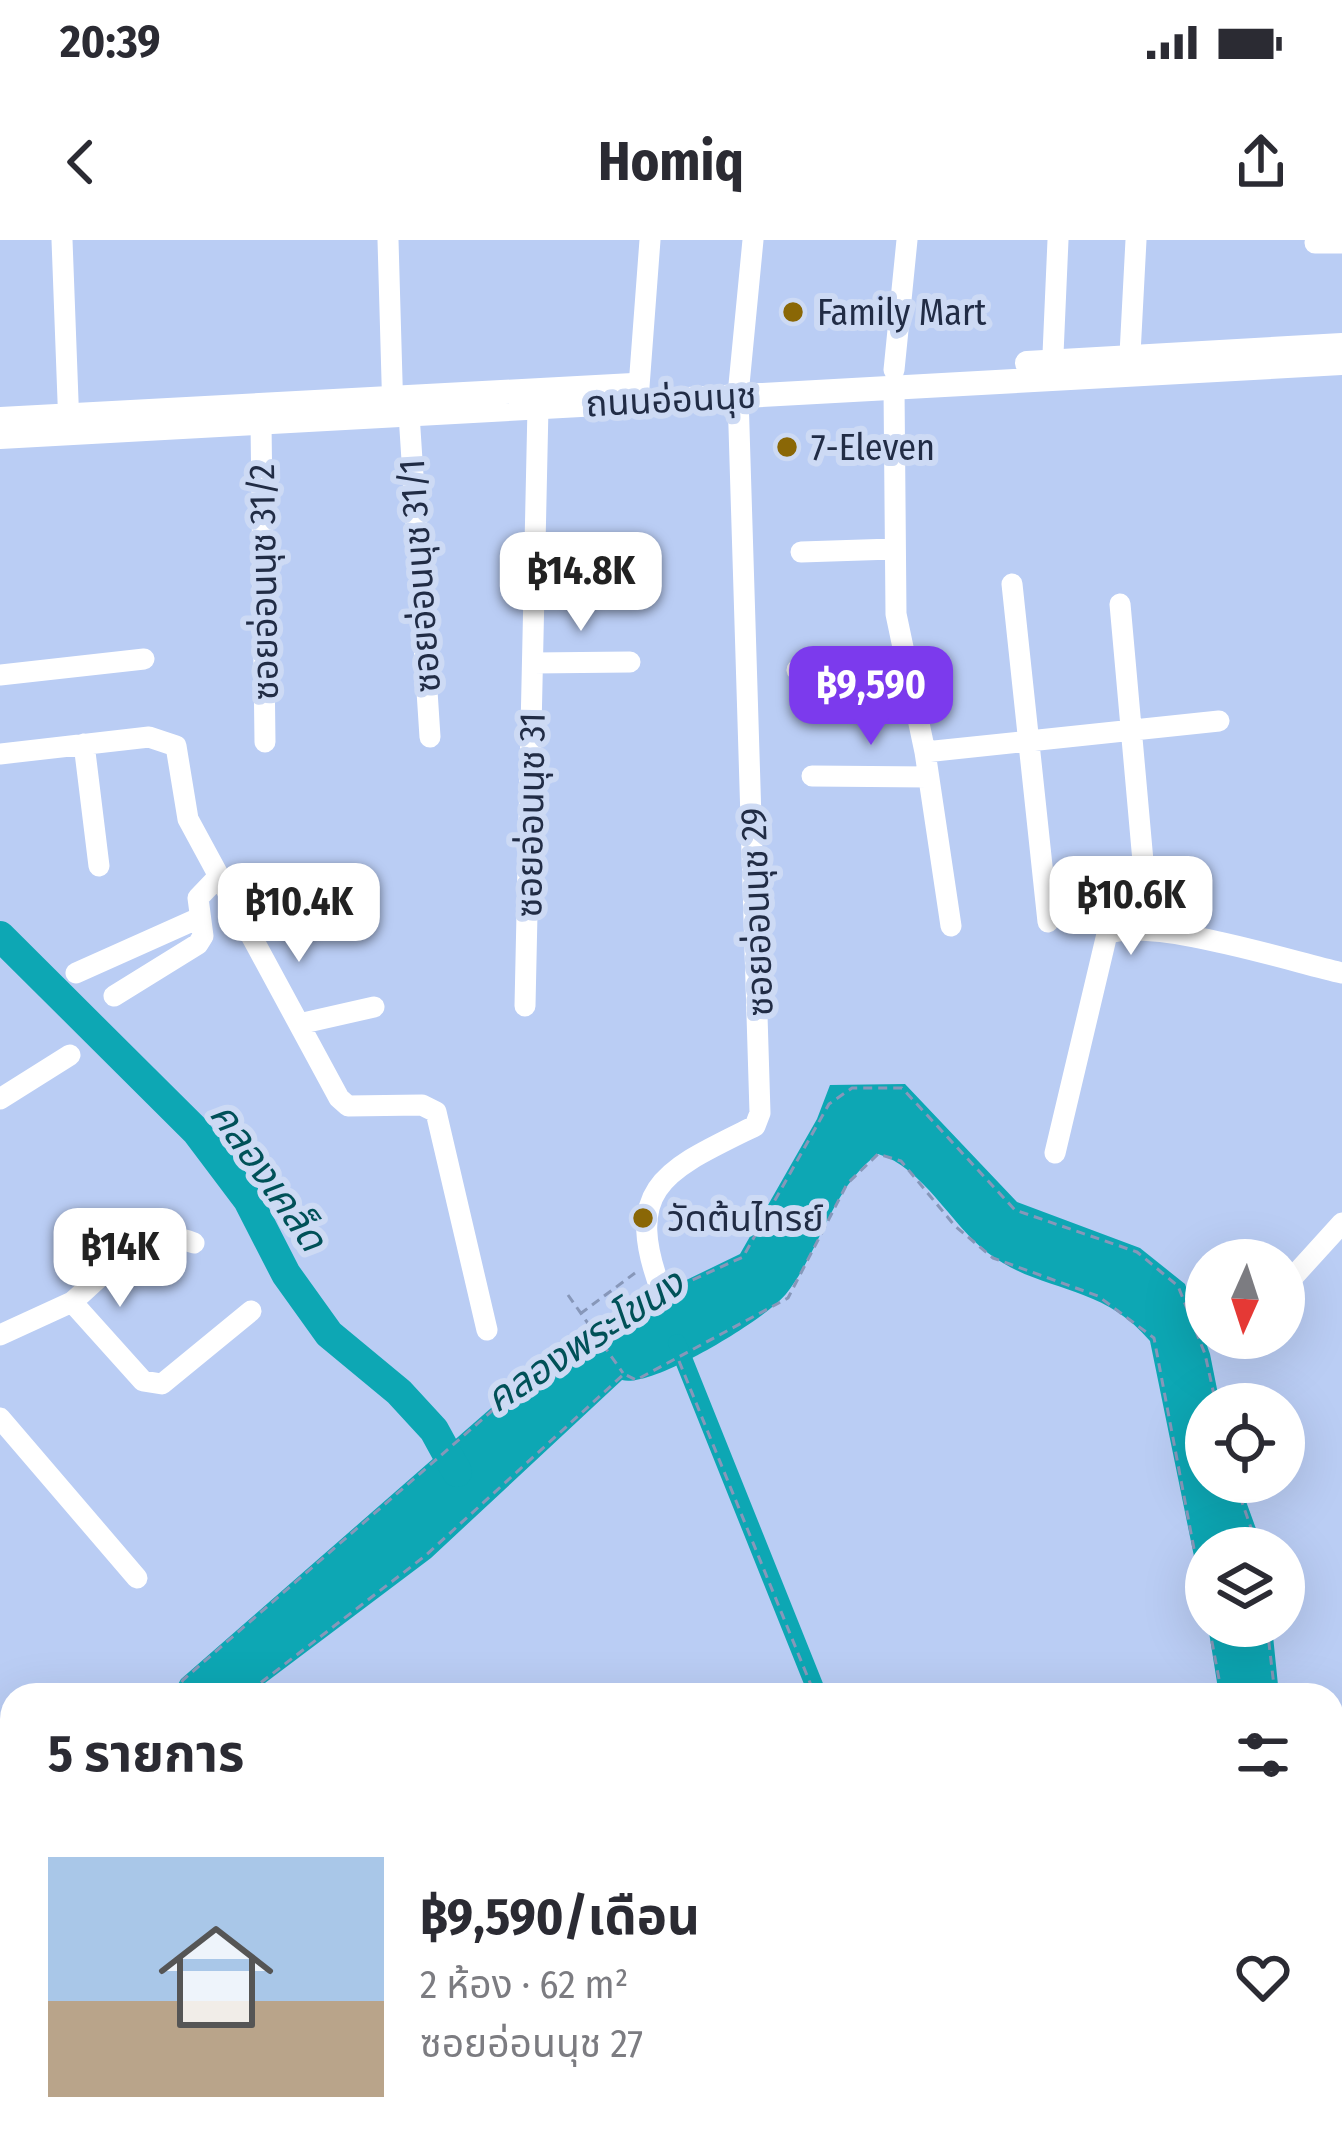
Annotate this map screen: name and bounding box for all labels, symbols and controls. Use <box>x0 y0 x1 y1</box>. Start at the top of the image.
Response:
text: 20:39 <box>60 15 161 69</box>
icon: back <box>48 129 114 195</box>
icon: share <box>1228 129 1294 195</box>
text: Homiq <box>598 130 744 194</box>
place label: Family Mart <box>817 291 986 335</box>
marker: Family Mart <box>780 299 806 325</box>
street label: ถนนอ่อนนุช <box>584 374 758 426</box>
place label: 7-Eleven <box>811 426 935 470</box>
marker: 7-Eleven <box>774 434 800 460</box>
street label: ซอยอ่อนนุช 31/1 <box>390 458 450 694</box>
street label: ซอยอ่อนนุช 31/2 <box>240 463 288 701</box>
pin: ฿14.8K <box>483 532 679 634</box>
text: ฿14.8K <box>527 548 635 594</box>
pin: ฿9,590 <box>773 646 969 748</box>
text: ฿9,590 <box>816 662 926 708</box>
street label: ซอยอ่อนนุช 31 <box>507 712 555 918</box>
street label: ซอยอ่อนนุช 29 <box>731 807 783 1017</box>
pin: ฿10.6K <box>1033 856 1229 958</box>
pin: ฿10.4K <box>201 863 397 965</box>
text: ฿10.6K <box>1076 872 1186 918</box>
text: ฿10.4K <box>245 879 353 925</box>
water label: คลองเคล็ด <box>200 1093 337 1261</box>
place label: วัดต้นไทรย์ <box>667 1197 824 1241</box>
marker: วัดต้นไทรย์ <box>630 1205 656 1231</box>
pin: ฿14K <box>49 1208 191 1310</box>
text: ฿14K <box>81 1224 159 1270</box>
north arrow <box>1185 1239 1305 1359</box>
map controls <box>1185 1239 1305 1647</box>
water label: คลองพระโขนง <box>477 1259 694 1422</box>
button: locate <box>1185 1383 1305 1503</box>
button: layers <box>1185 1527 1305 1647</box>
icon: filters <box>1230 1722 1296 1788</box>
text: 5 รายการ <box>48 1723 244 1785</box>
text: ฿9,590/เดือน <box>420 1886 700 1948</box>
icon: home <box>144 1905 288 2049</box>
icon: heart <box>1230 1944 1296 2010</box>
text: 2 ห้อง · 62 m² <box>420 1962 628 2008</box>
text: ซอยอ่อนนุช 27 <box>420 2021 643 2067</box>

